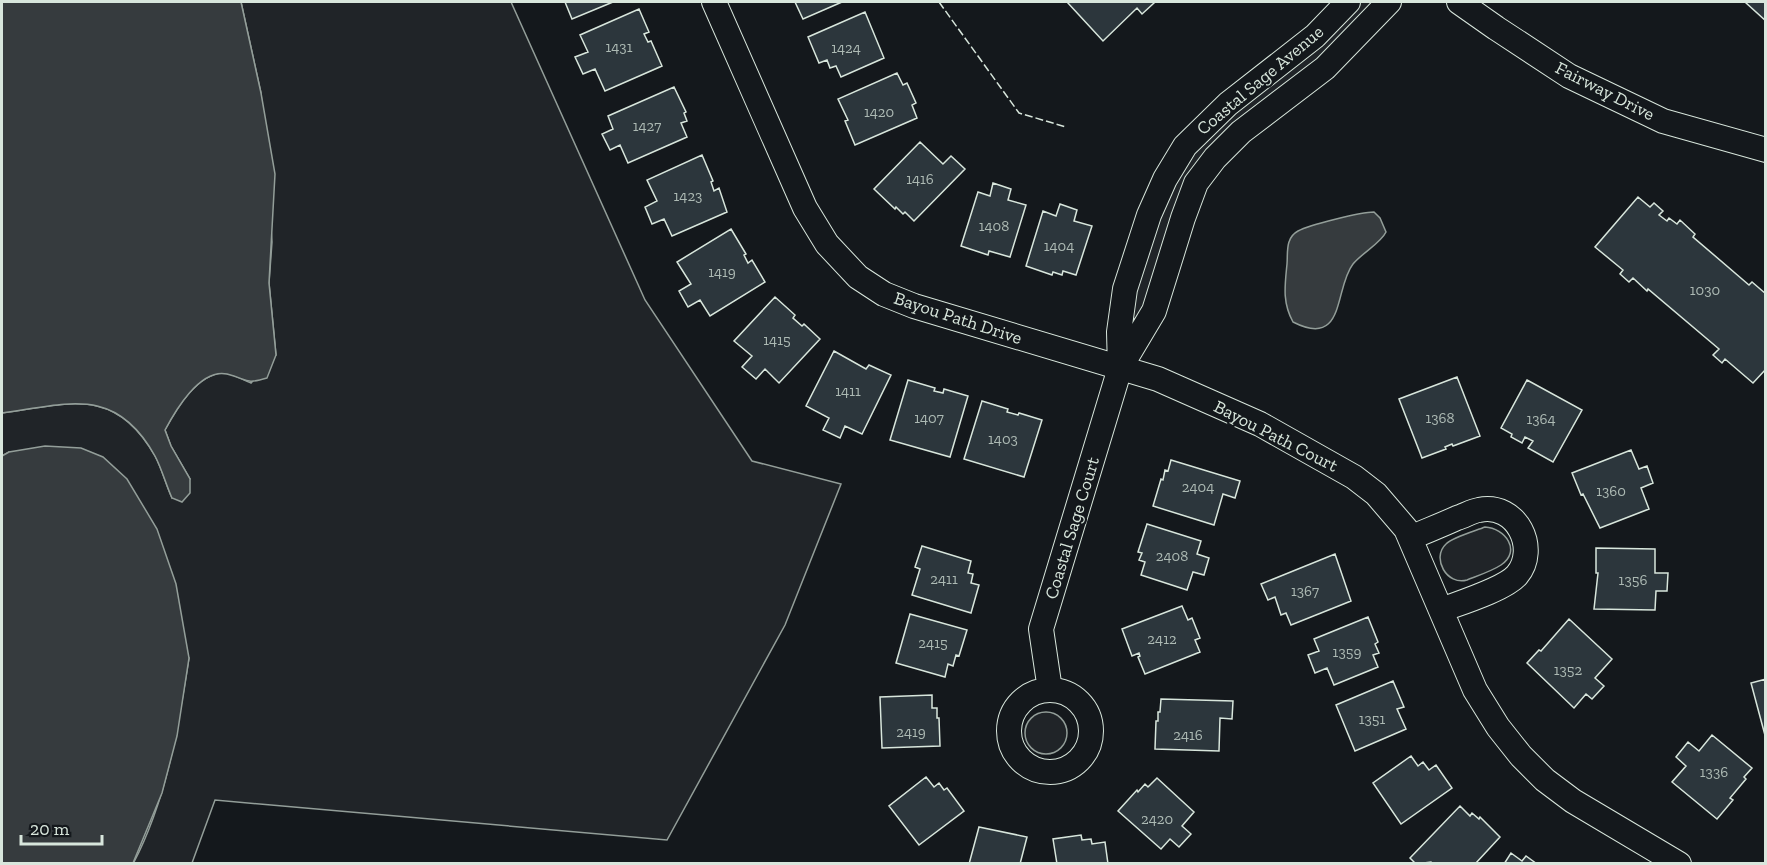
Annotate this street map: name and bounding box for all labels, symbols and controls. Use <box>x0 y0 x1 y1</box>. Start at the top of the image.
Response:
street label: Coastal Sage Avenue <box>1192 21 1328 139</box>
house number: 1431 <box>606 38 633 56</box>
house number: 1424 <box>831 39 861 57</box>
street label: Fairway Drive <box>1552 57 1658 125</box>
house number: 1420 <box>864 103 894 121</box>
house number: 1427 <box>633 117 661 135</box>
house number: 1416 <box>906 170 934 188</box>
house number: 1423 <box>674 187 702 205</box>
house number: 1408 <box>979 217 1009 235</box>
house number: 1404 <box>1044 237 1074 255</box>
house number: 1419 <box>708 263 736 281</box>
house number: 1030 <box>1690 281 1720 299</box>
street label: Bayou Path Drive <box>891 287 1025 349</box>
house number: 1415 <box>763 331 791 349</box>
house number: 1411 <box>835 382 861 400</box>
street label: Bayou Path Court <box>1210 395 1342 477</box>
house number: 1407 <box>914 409 944 427</box>
house number: 1368 <box>1425 409 1455 427</box>
house number: 1364 <box>1526 410 1556 428</box>
house number: 1403 <box>988 430 1018 448</box>
street label: Coastal Sage Court <box>1040 454 1104 602</box>
house number: 2404 <box>1182 478 1214 496</box>
house number: 1360 <box>1596 482 1626 500</box>
house number: 2408 <box>1156 547 1188 565</box>
house number: 2411 <box>930 570 958 588</box>
house number: 1356 <box>1619 571 1647 589</box>
house number: 1367 <box>1291 582 1319 600</box>
house number: 2412 <box>1147 630 1177 648</box>
house number: 2415 <box>918 634 948 652</box>
house number: 1359 <box>1333 643 1361 661</box>
house number: 1352 <box>1554 661 1583 679</box>
house number: 1351 <box>1359 710 1386 728</box>
house number: 2419 <box>896 723 926 741</box>
house number: 2416 <box>1173 726 1203 744</box>
house number: 1336 <box>1700 763 1728 781</box>
scale bar <box>21 808 102 846</box>
house number: 2420 <box>1141 810 1173 828</box>
text: 20 m <box>30 818 70 840</box>

